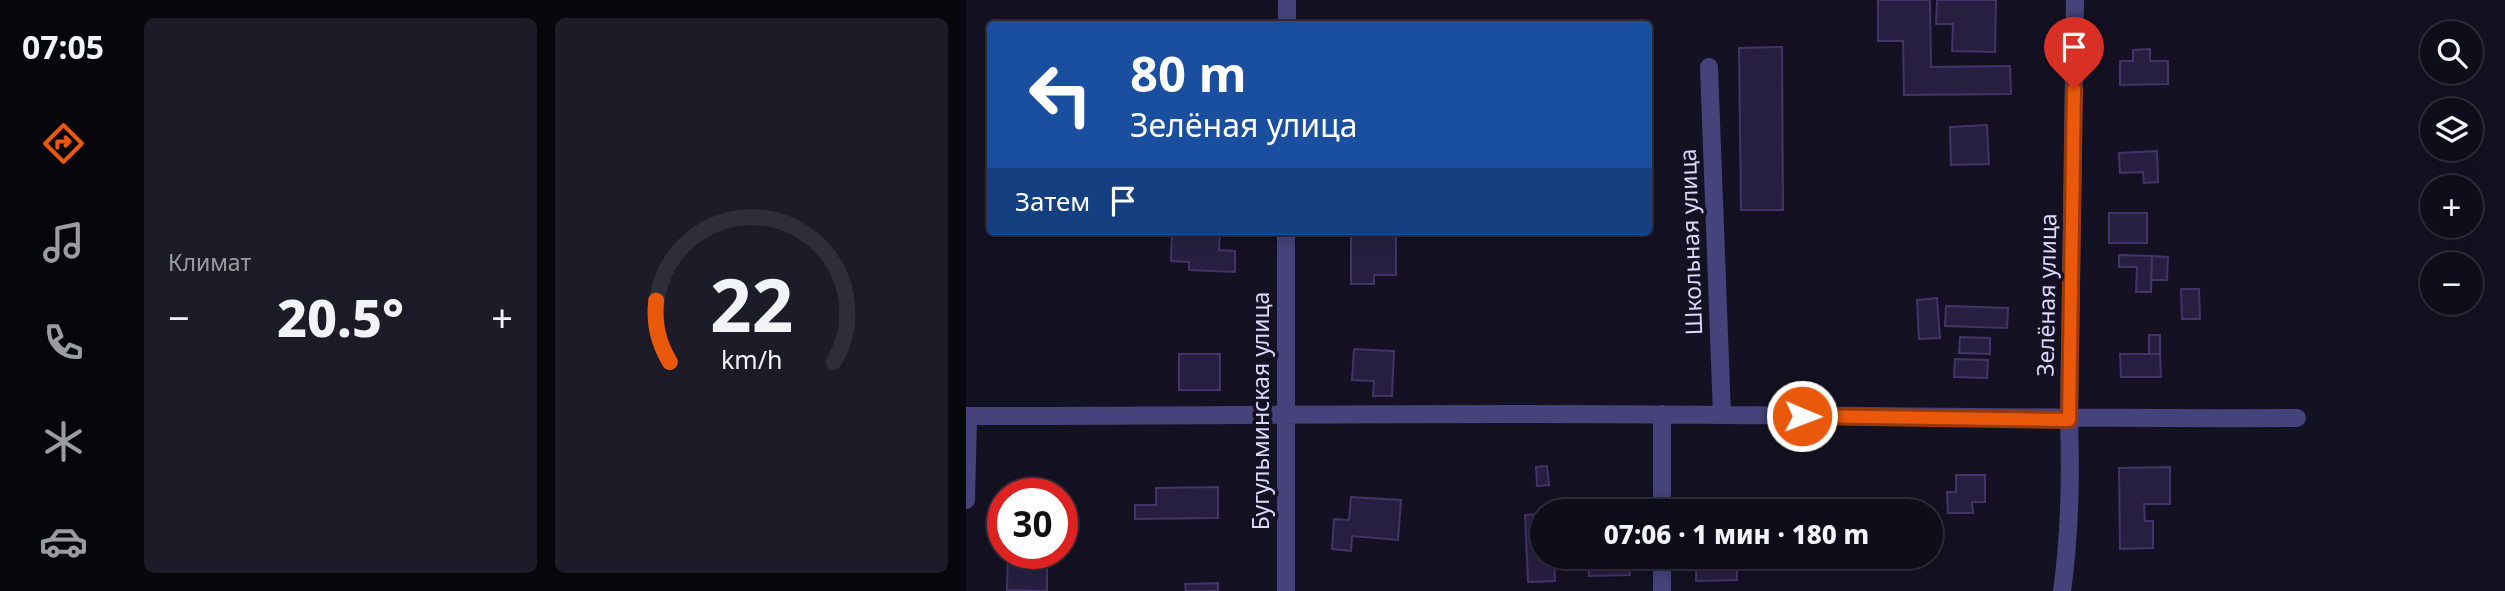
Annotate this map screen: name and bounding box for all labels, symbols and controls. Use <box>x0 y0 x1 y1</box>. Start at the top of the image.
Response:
pin <box>2044 17 2104 89</box>
map controls <box>2420 21 2483 315</box>
button: search <box>2420 21 2483 84</box>
text: 07:05 <box>22 25 104 68</box>
icon: arrive <box>2055 28 2093 66</box>
text: 80 m <box>1130 40 1247 106</box>
icon: left <box>1015 49 1106 140</box>
button: layers <box>2420 98 2483 161</box>
text: Зелёная улица <box>1130 103 1357 146</box>
icon: directions <box>39 119 88 168</box>
street label: Школьная улица <box>1671 148 1709 336</box>
button: + <box>2420 175 2483 238</box>
icon: arrive <box>1104 182 1142 220</box>
text: Затем <box>1015 183 1090 219</box>
street label: Зелёная улица <box>2029 213 2063 377</box>
icon: music <box>39 218 88 267</box>
text: Климат <box>168 246 251 278</box>
button: − <box>2420 252 2483 315</box>
text: 22 <box>710 254 793 353</box>
text: 20.5° <box>277 281 404 352</box>
text: − <box>168 291 190 343</box>
text: + <box>491 291 513 343</box>
street label: Бугульминская улица <box>1244 292 1276 530</box>
icon: phone <box>39 318 88 367</box>
text: km/h <box>721 341 782 375</box>
position arrow <box>1765 379 1839 453</box>
icon: climate <box>39 417 88 466</box>
speed limit sign: 30 <box>987 478 1078 569</box>
text: 07:06 · 1 мин · 180 m <box>1604 516 1869 552</box>
icon: car <box>39 517 88 566</box>

